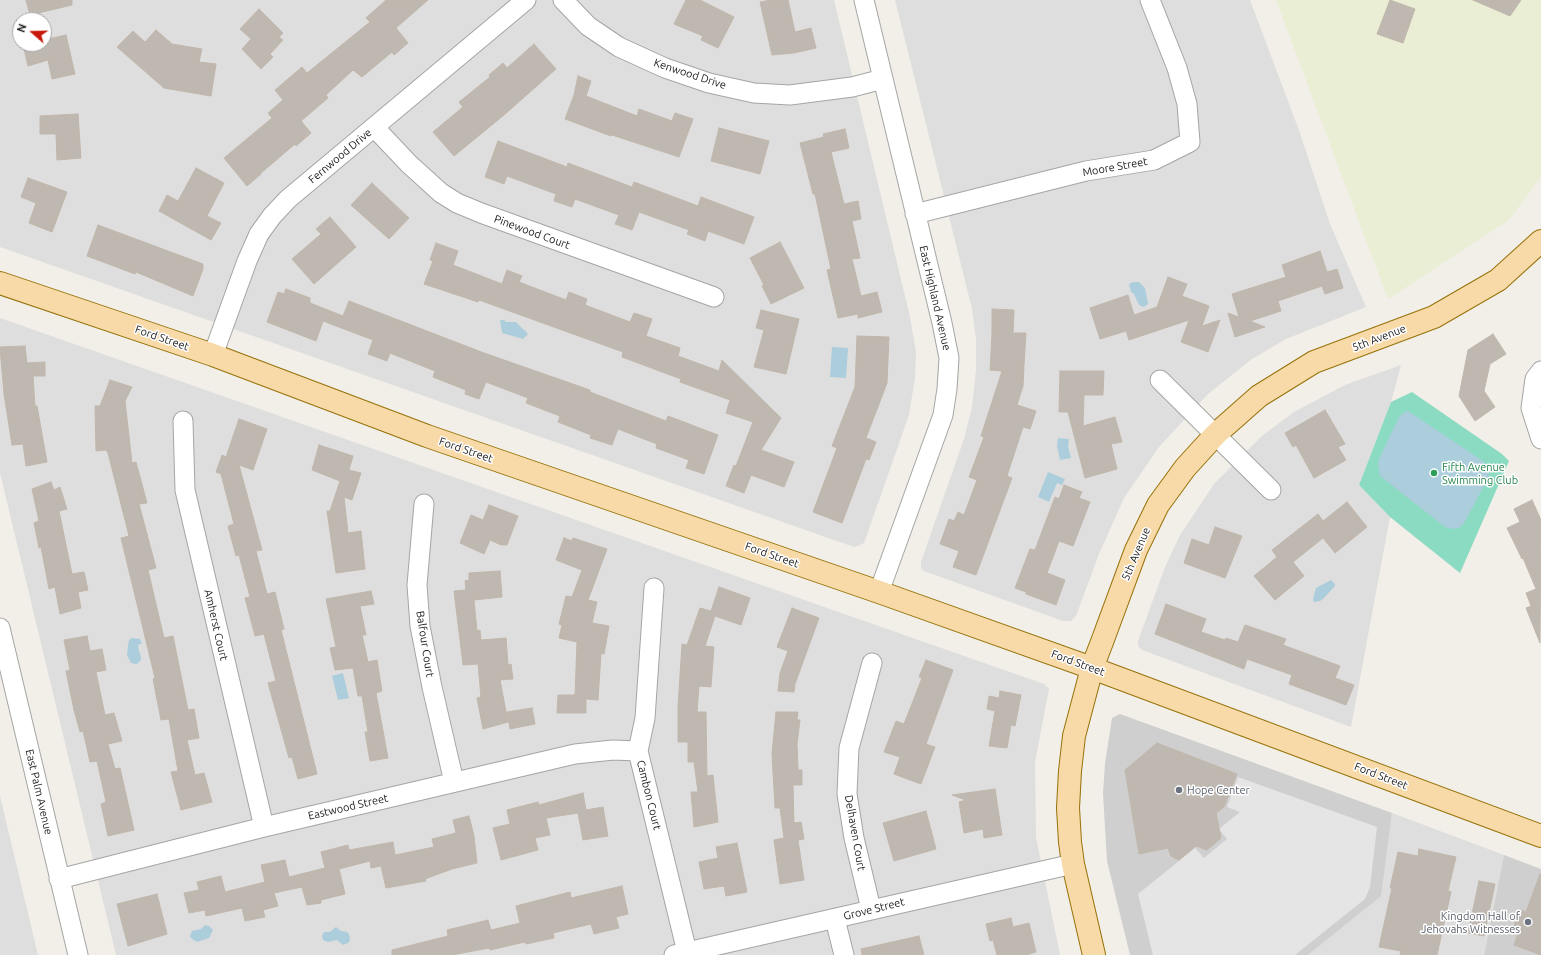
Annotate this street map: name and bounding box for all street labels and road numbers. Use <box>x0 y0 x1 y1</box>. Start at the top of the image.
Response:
street label: Kenwood Drive <box>652 56 728 92</box>
street label: Fernwood Drive <box>306 126 374 186</box>
street label: Moore Street <box>1081 155 1149 179</box>
street label: Pinewood Court <box>492 212 572 252</box>
street label: East Highland Avenue <box>917 244 953 352</box>
street label: 5th Avenue <box>1350 322 1408 354</box>
street label: Ford Street <box>133 323 191 353</box>
street label: Ford Street <box>437 435 495 465</box>
street label: 5th Avenue <box>1119 525 1153 583</box>
street label: Ford Street <box>743 540 801 570</box>
street label: Amherst Court <box>201 588 231 662</box>
street label: Balfour Court <box>413 610 437 678</box>
street label: Ford Street <box>1049 647 1107 679</box>
street label: East Palm Avenue <box>23 748 55 836</box>
street label: Cambon Court <box>634 759 664 831</box>
street label: Ford Street <box>1352 760 1410 792</box>
street label: Eastwood Street <box>307 791 389 823</box>
street label: Delhaven Court <box>842 794 868 872</box>
street label: Grove Street <box>842 895 906 923</box>

